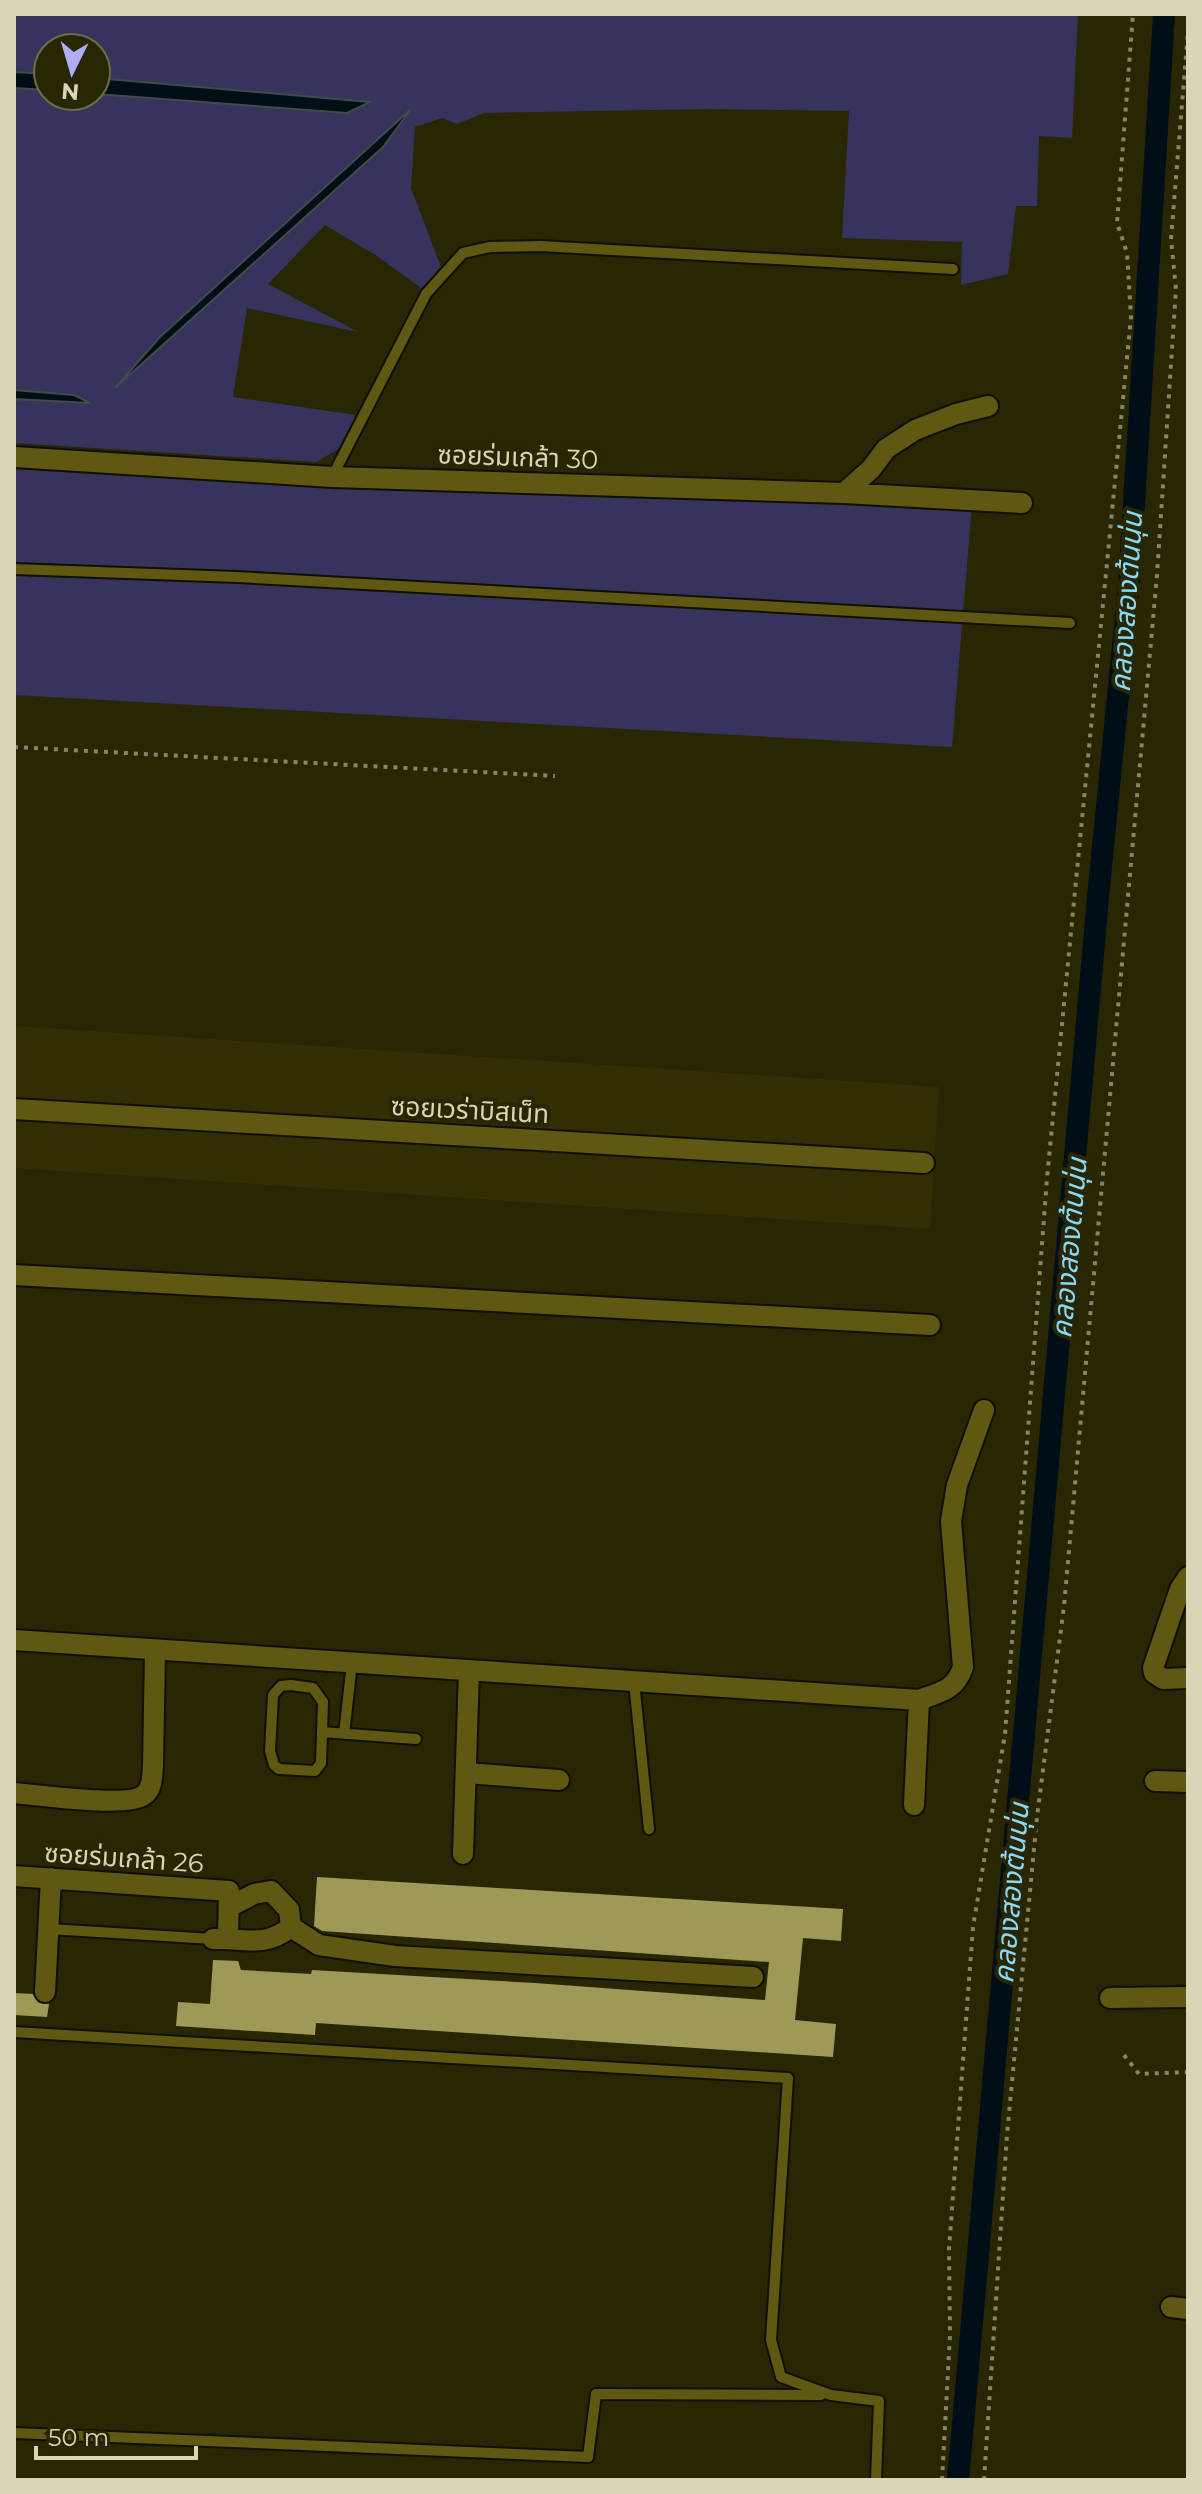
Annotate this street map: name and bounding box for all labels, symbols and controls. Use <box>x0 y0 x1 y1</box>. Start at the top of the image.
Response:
north arrow <box>32 32 112 112</box>
text: N <box>60 77 80 106</box>
street label: ซอยร่มเกล้า 30 <box>437 438 599 476</box>
water label: คลองสองต้นนุ่น <box>1103 509 1150 693</box>
street label: ซอยเวร่าบิสเน็ท <box>390 1090 550 1130</box>
water label: คลองสองต้นนุ่น <box>1044 1155 1095 1340</box>
water label: คลองสองต้นนุ่น <box>986 1800 1037 1985</box>
street label: ซอยร่มเกล้า 26 <box>43 1836 205 1880</box>
scale bar <box>36 2410 196 2460</box>
text: 50 m <box>48 2423 109 2452</box>

